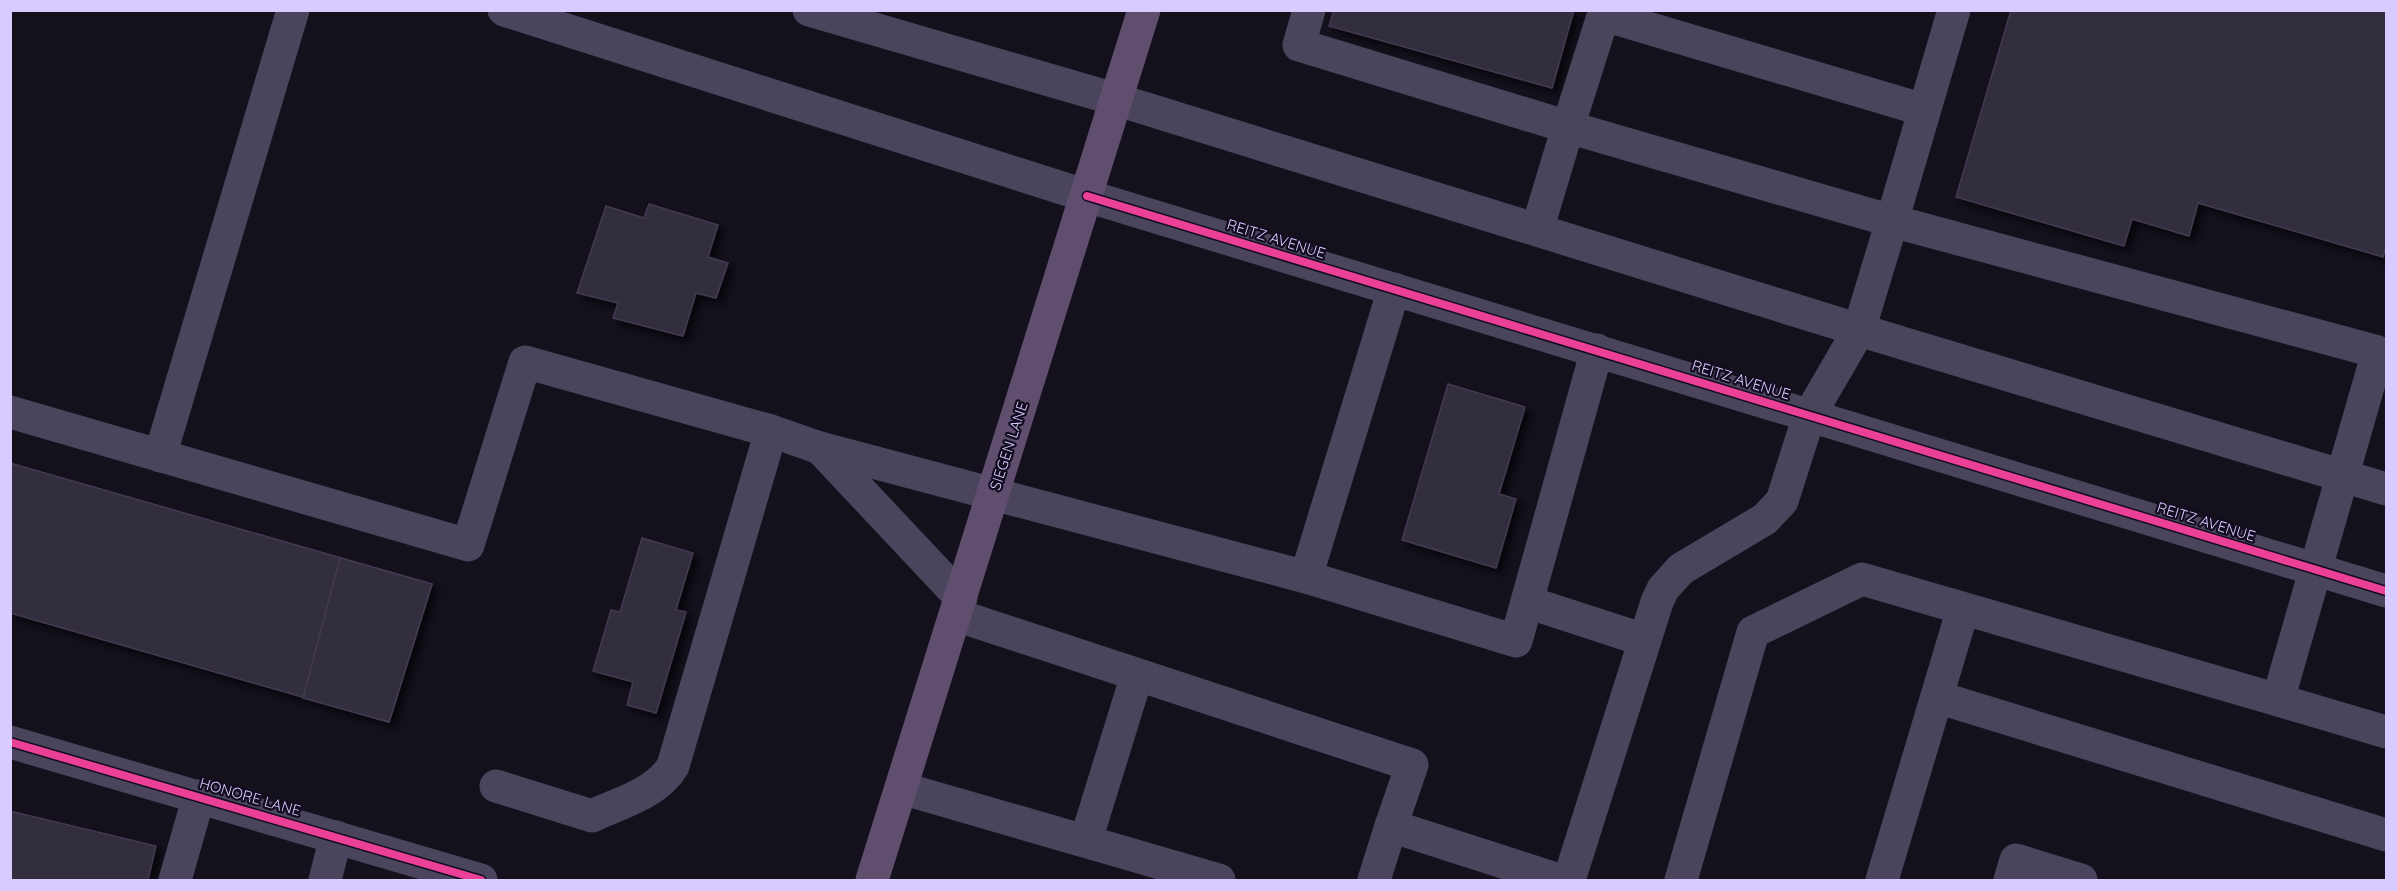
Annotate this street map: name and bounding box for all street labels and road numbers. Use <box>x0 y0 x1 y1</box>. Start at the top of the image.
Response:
street label: REITZ AVENUE <box>1225 215 1328 263</box>
street label: REITZ AVENUE <box>1690 356 1793 404</box>
street label: SIEGEN LANE <box>985 399 1032 492</box>
street label: REITZ AVENUE <box>2155 498 2258 546</box>
street label: HONORE LANE <box>197 773 303 820</box>

